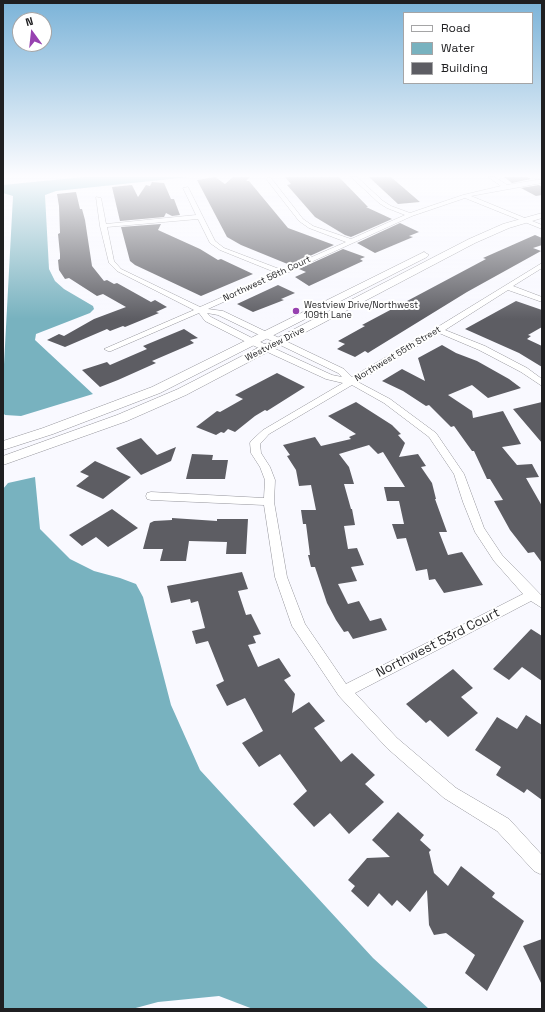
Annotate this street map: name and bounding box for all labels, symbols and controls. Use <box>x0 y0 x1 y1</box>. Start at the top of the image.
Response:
north arrow <box>12 12 52 52</box>
legend <box>403 12 533 84</box>
text: N <box>24 14 35 29</box>
text: Road <box>441 20 470 36</box>
text: Water <box>441 40 475 56</box>
text: Building <box>441 60 488 76</box>
street label: Northwest 56th Court <box>222 254 312 304</box>
place label: Westview Drive/Northwest 109th Lane <box>304 301 418 322</box>
marker: Westview Drive/Northwest 109th Lane <box>291 306 301 316</box>
street label: Westview Drive <box>243 324 307 364</box>
street label: Northwest 55th Street <box>353 324 443 384</box>
street label: Northwest 53rd Court <box>374 605 502 681</box>

